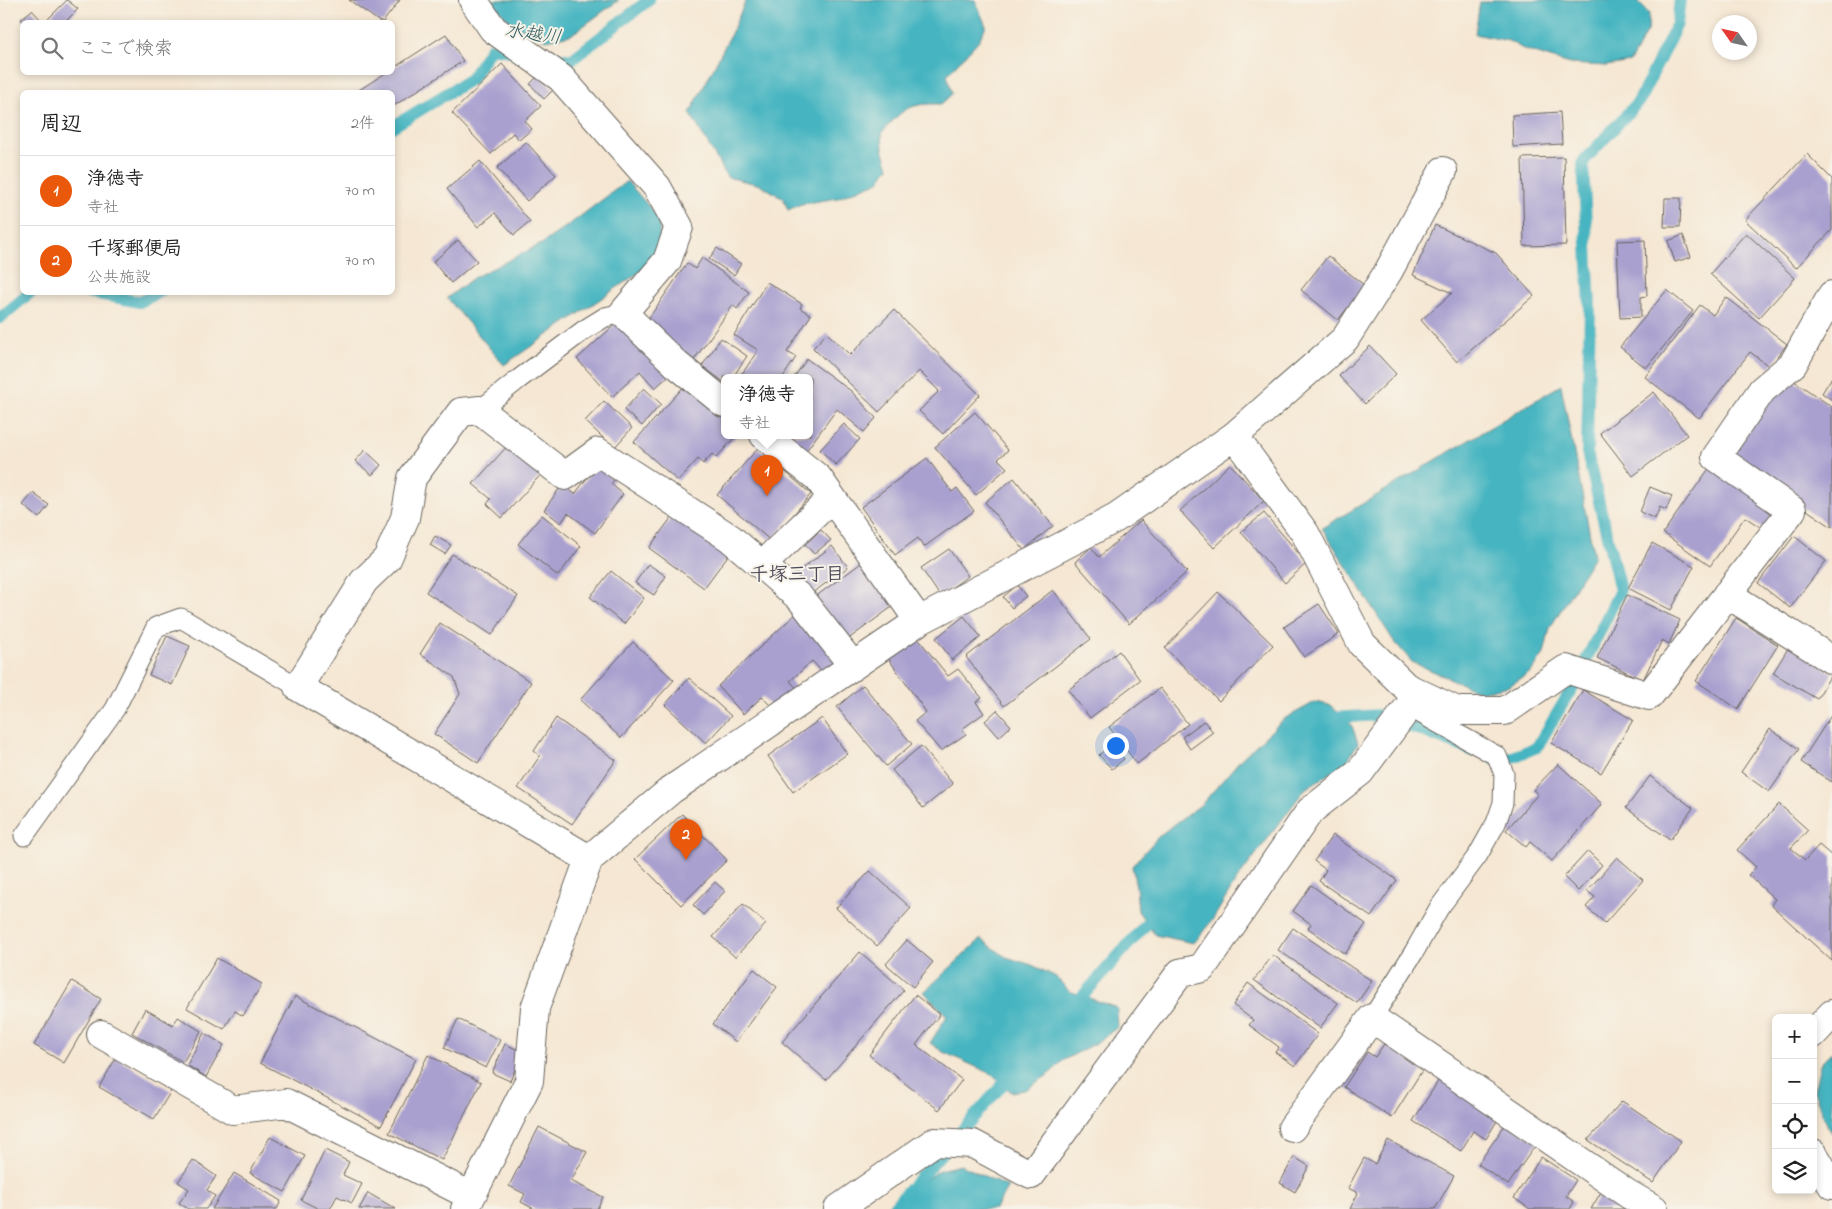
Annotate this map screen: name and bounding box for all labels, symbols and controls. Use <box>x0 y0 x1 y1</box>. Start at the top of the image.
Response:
north arrow <box>1712 15 1757 60</box>
water label: 水越川 <box>503 18 563 52</box>
search box <box>20 20 395 75</box>
icon: search <box>38 34 66 62</box>
text: ここで検索 <box>78 36 173 63</box>
text: 周辺 <box>40 110 82 140</box>
text: 2件 <box>351 112 375 136</box>
text: 浄徳寺 <box>87 166 144 193</box>
text: 1 <box>53 179 59 203</box>
text: 70 m <box>345 179 375 203</box>
text: 寺社 <box>87 196 119 220</box>
text: 千塚郵便局 <box>87 236 182 263</box>
text: 2 <box>52 249 60 273</box>
text: 70 m <box>345 249 375 273</box>
text: 公共施設 <box>87 266 151 290</box>
popup <box>721 374 813 439</box>
text: 浄徳寺 <box>738 382 796 409</box>
text: 寺社 <box>738 412 771 436</box>
pin: 1 <box>751 455 783 496</box>
district label: 千塚三丁目 <box>749 562 845 589</box>
your location <box>1103 733 1129 759</box>
pin: 2 <box>670 819 702 860</box>
map controls <box>1772 1014 1817 1194</box>
button: + <box>1772 1014 1817 1059</box>
button: − <box>1772 1059 1817 1104</box>
button: locate <box>1772 1104 1817 1149</box>
button: layers <box>1772 1149 1817 1194</box>

